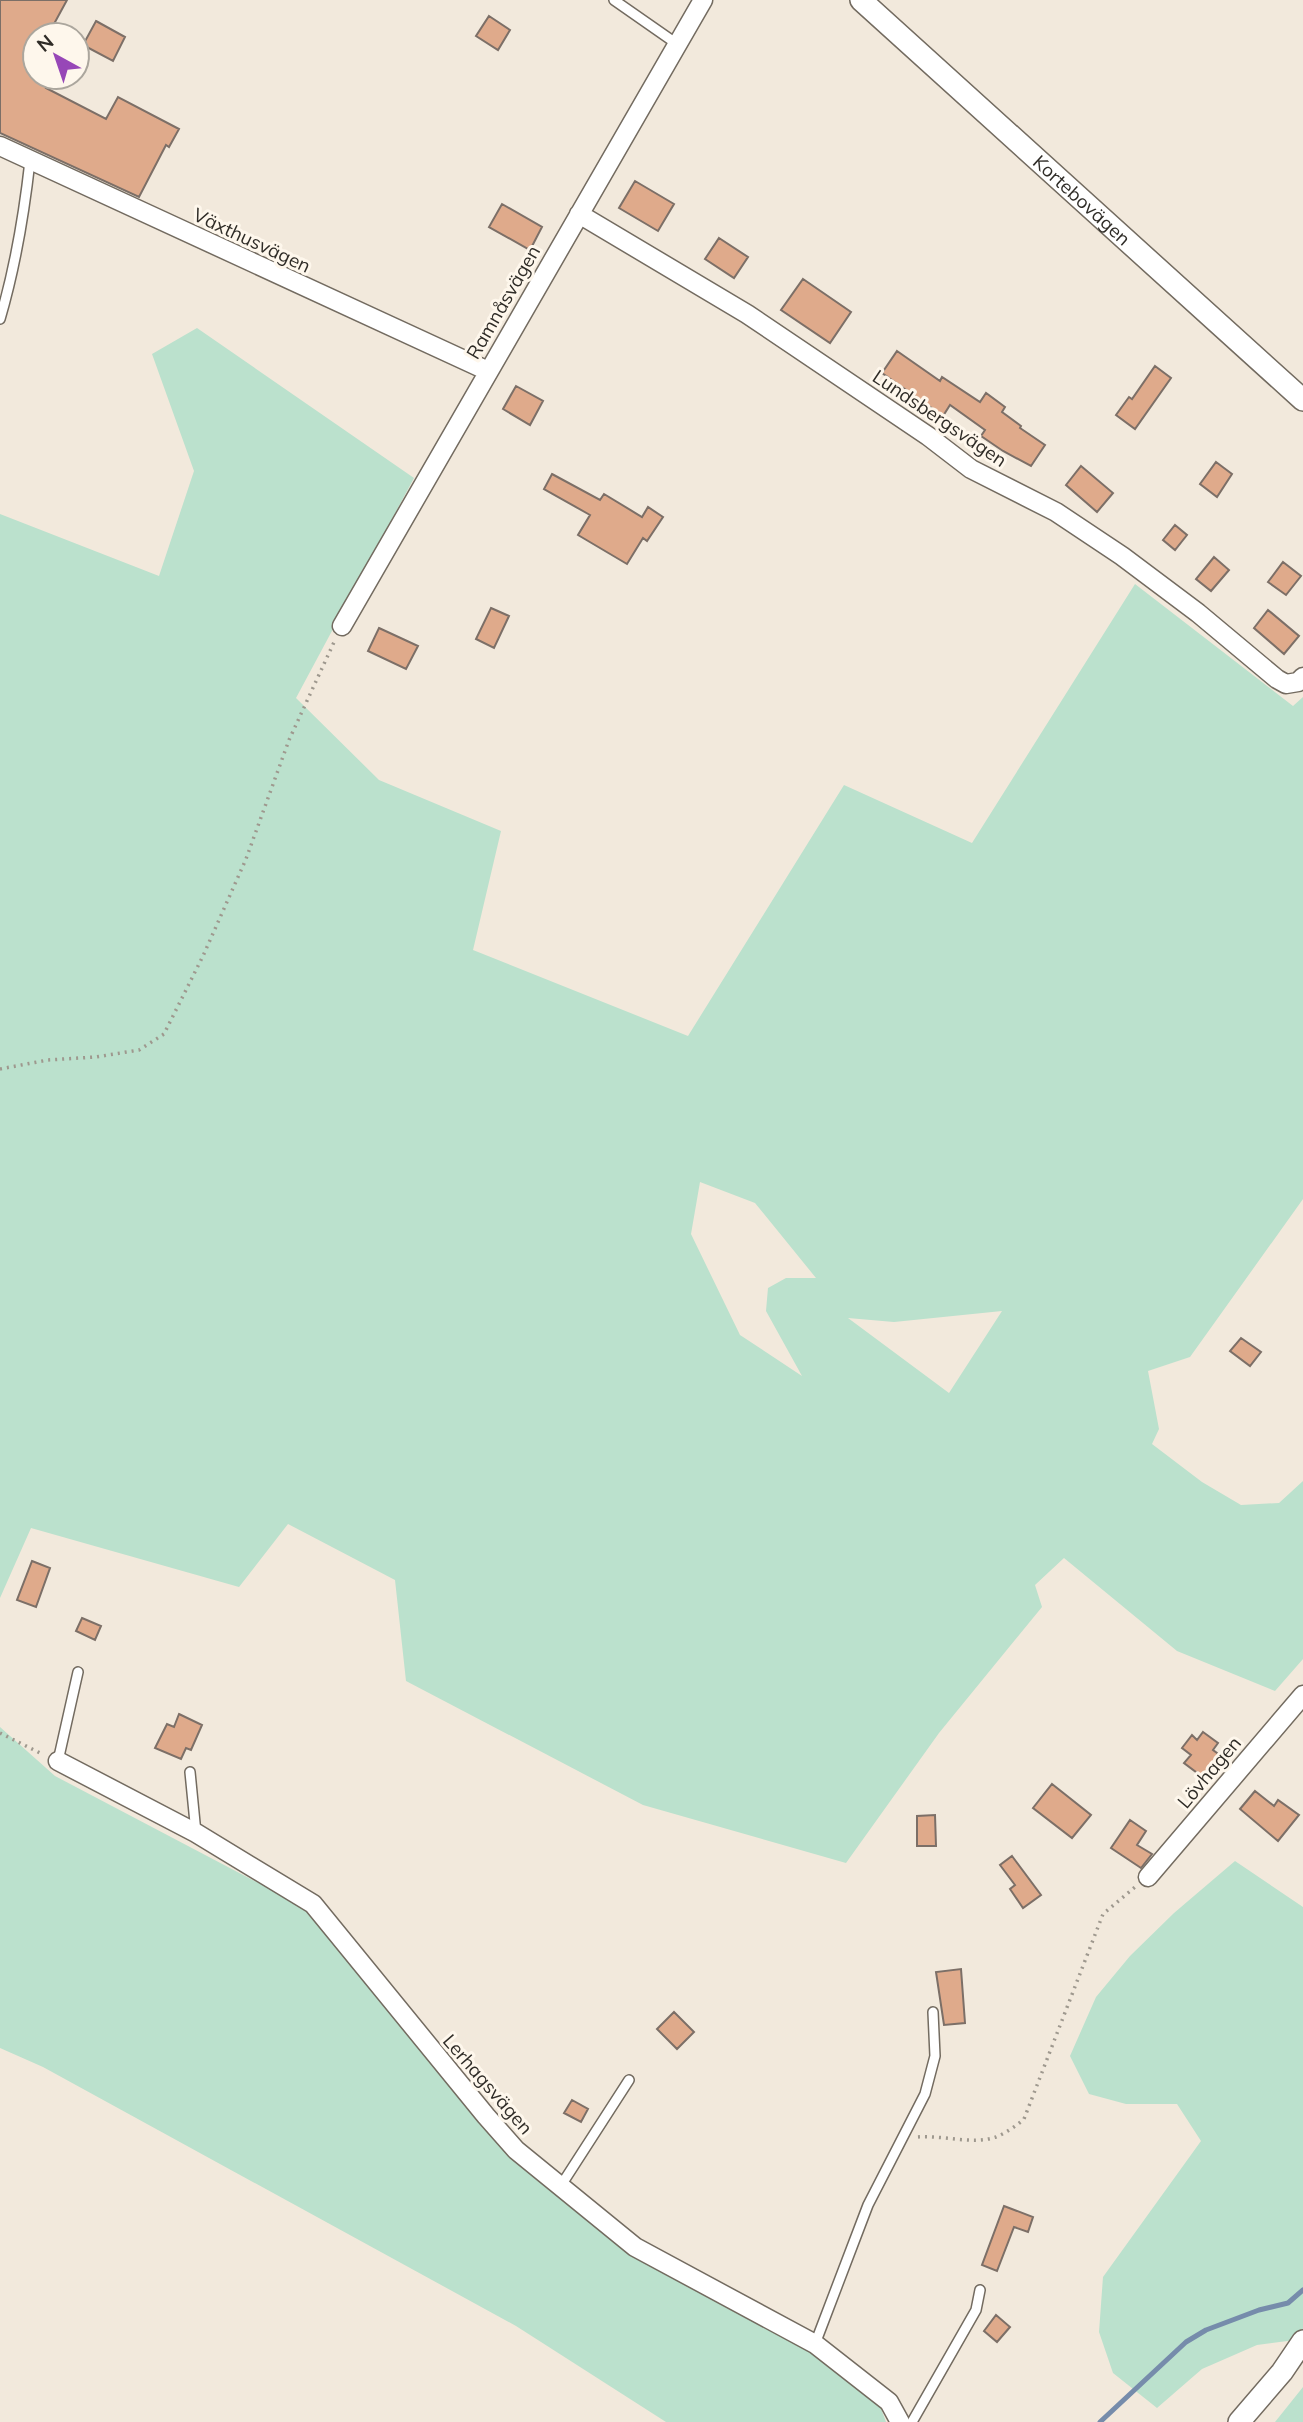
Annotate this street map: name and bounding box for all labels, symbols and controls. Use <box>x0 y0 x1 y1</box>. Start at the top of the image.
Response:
north arrow <box>21 21 91 91</box>
text: N <box>32 29 58 57</box>
street label: Kortebovägen <box>1028 150 1136 250</box>
street label: Växthusvägen <box>189 202 315 278</box>
street label: Ramnåsvägen <box>461 241 545 363</box>
street label: Lundsbergsvägen <box>868 364 1012 472</box>
street label: Lövhagen <box>1172 1731 1246 1813</box>
street label: Lerhagsvägen <box>438 2029 538 2139</box>

